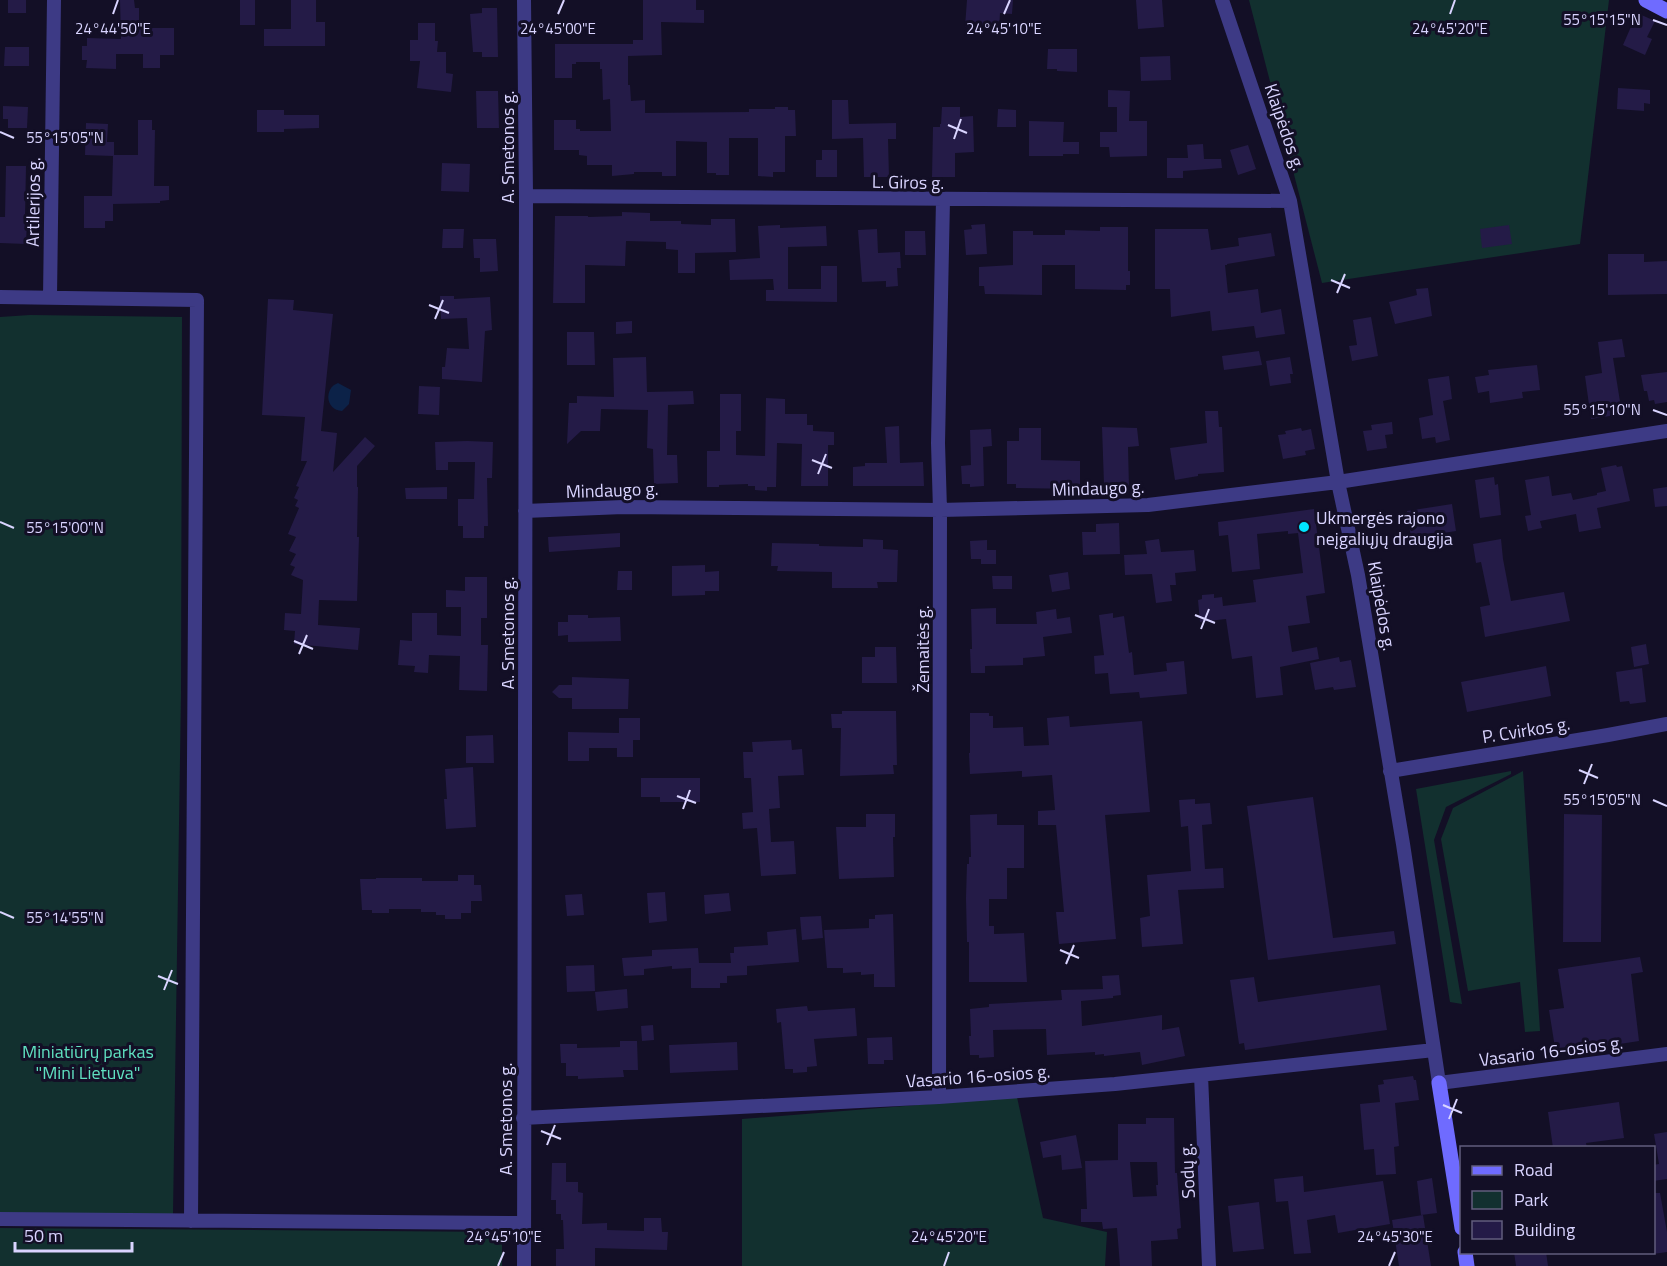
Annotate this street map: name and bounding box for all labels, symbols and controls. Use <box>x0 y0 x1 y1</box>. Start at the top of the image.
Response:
text: 55°15'15"N <box>1563 8 1641 31</box>
text: 24°44'50"E <box>75 17 151 40</box>
text: 24°45'00"E <box>520 17 596 40</box>
text: 24°45'10"E <box>966 17 1042 40</box>
text: 24°45'20"E <box>1412 17 1488 40</box>
street label: Klaipėdos g. <box>1258 80 1312 174</box>
street label: A. Smetonos g. <box>494 91 521 203</box>
text: 55°15'05"N <box>26 126 104 149</box>
street label: Artilerijos g. <box>19 157 47 247</box>
street label: L. Giros g. <box>872 168 944 196</box>
text: 55°15'10"N <box>1563 398 1641 421</box>
street label: Mindaugo g. <box>1051 473 1145 503</box>
street label: Mindaugo g. <box>565 475 659 505</box>
place label: Ukmergės rajono neįgaliųjų draugija <box>1316 504 1453 552</box>
text: 55°15'00"N <box>26 516 104 539</box>
marker: Ukmergės rajono neįgaliųjų draugija <box>1297 520 1311 534</box>
street label: Klaipėdos g. <box>1361 559 1403 653</box>
street label: A. Smetonos g. <box>494 577 521 689</box>
street label: Žemaitės g. <box>909 605 936 693</box>
street label: P. Cvirkos g. <box>1480 710 1572 750</box>
text: 55°15'05"N <box>1563 788 1641 811</box>
text: 55°14'55"N <box>26 906 104 929</box>
street label: Vasario 16-osios g. <box>1477 1029 1625 1073</box>
park label: Miniatiūrų parkas "Mini Lietuva" <box>22 1038 154 1086</box>
street label: Vasario 16-osios g. <box>905 1057 1051 1095</box>
street label: A. Smetonos g. <box>492 1063 519 1175</box>
street label: Sodų g. <box>1172 1143 1202 1199</box>
legend <box>1460 1146 1655 1254</box>
text: Road <box>1514 1156 1553 1183</box>
text: Park <box>1514 1186 1549 1213</box>
scale bar <box>15 1215 132 1253</box>
text: Building <box>1514 1216 1575 1243</box>
text: 50 m <box>24 1222 63 1249</box>
text: 24°45'10"E <box>466 1225 542 1248</box>
text: 24°45'20"E <box>911 1225 987 1248</box>
text: 24°45'30"E <box>1357 1225 1433 1248</box>

